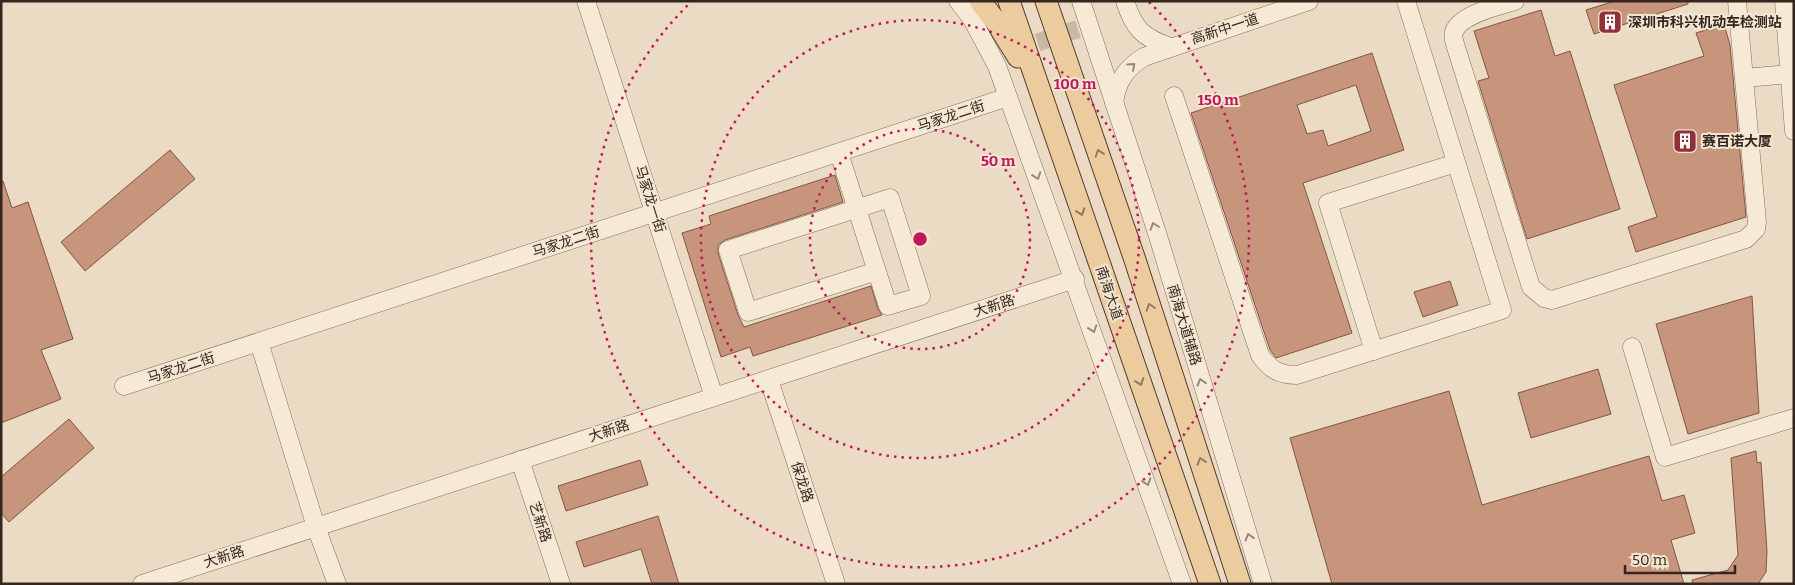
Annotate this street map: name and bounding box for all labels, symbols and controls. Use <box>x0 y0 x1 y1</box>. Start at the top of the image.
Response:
building icon: 深圳市科兴机动车检测站 <box>1597 9 1623 35</box>
street label: 高新中一道 <box>1189 10 1261 48</box>
place label: 深圳市科兴机动车检测站 <box>1628 14 1782 31</box>
one-way arrow <box>1126 63 1135 72</box>
text: 100 m <box>1054 75 1097 93</box>
text: 150 m <box>1197 91 1239 109</box>
street label: 马家龙二街 <box>915 97 987 135</box>
building icon: 赛百诺大厦 <box>1672 128 1698 154</box>
place label: 赛百诺大厦 <box>1702 133 1772 150</box>
one-way arrow <box>1095 149 1105 158</box>
text: 50 m <box>981 152 1016 170</box>
street label: 马家龙一街 <box>631 163 669 235</box>
one-way arrow <box>1031 171 1041 180</box>
one-way arrow <box>1075 207 1085 216</box>
street label: 马家龙二街 <box>530 223 602 261</box>
one-way arrow <box>1150 223 1160 231</box>
centre of rings <box>911 230 929 248</box>
street label: 南海大道 <box>1092 264 1126 322</box>
street label: 南海大道辅路 <box>1164 282 1204 368</box>
street label: 大新路 <box>971 291 1017 321</box>
one-way arrow <box>1146 303 1156 312</box>
one-way arrow <box>1087 324 1097 333</box>
street label: 马家龙二街 <box>145 349 217 387</box>
one-way arrow <box>1134 377 1144 386</box>
one-way arrow <box>1197 378 1207 386</box>
street label: 大新路 <box>586 416 632 446</box>
one-way arrow <box>1197 458 1207 466</box>
street label: 保龙路 <box>787 459 817 505</box>
one-way arrow <box>1141 477 1151 486</box>
street label: 艺新路 <box>525 499 555 545</box>
one-way arrow <box>1244 534 1254 542</box>
street label: 大新路 <box>201 542 247 572</box>
scale bar <box>1625 542 1735 574</box>
text: 50 m <box>1632 551 1668 569</box>

